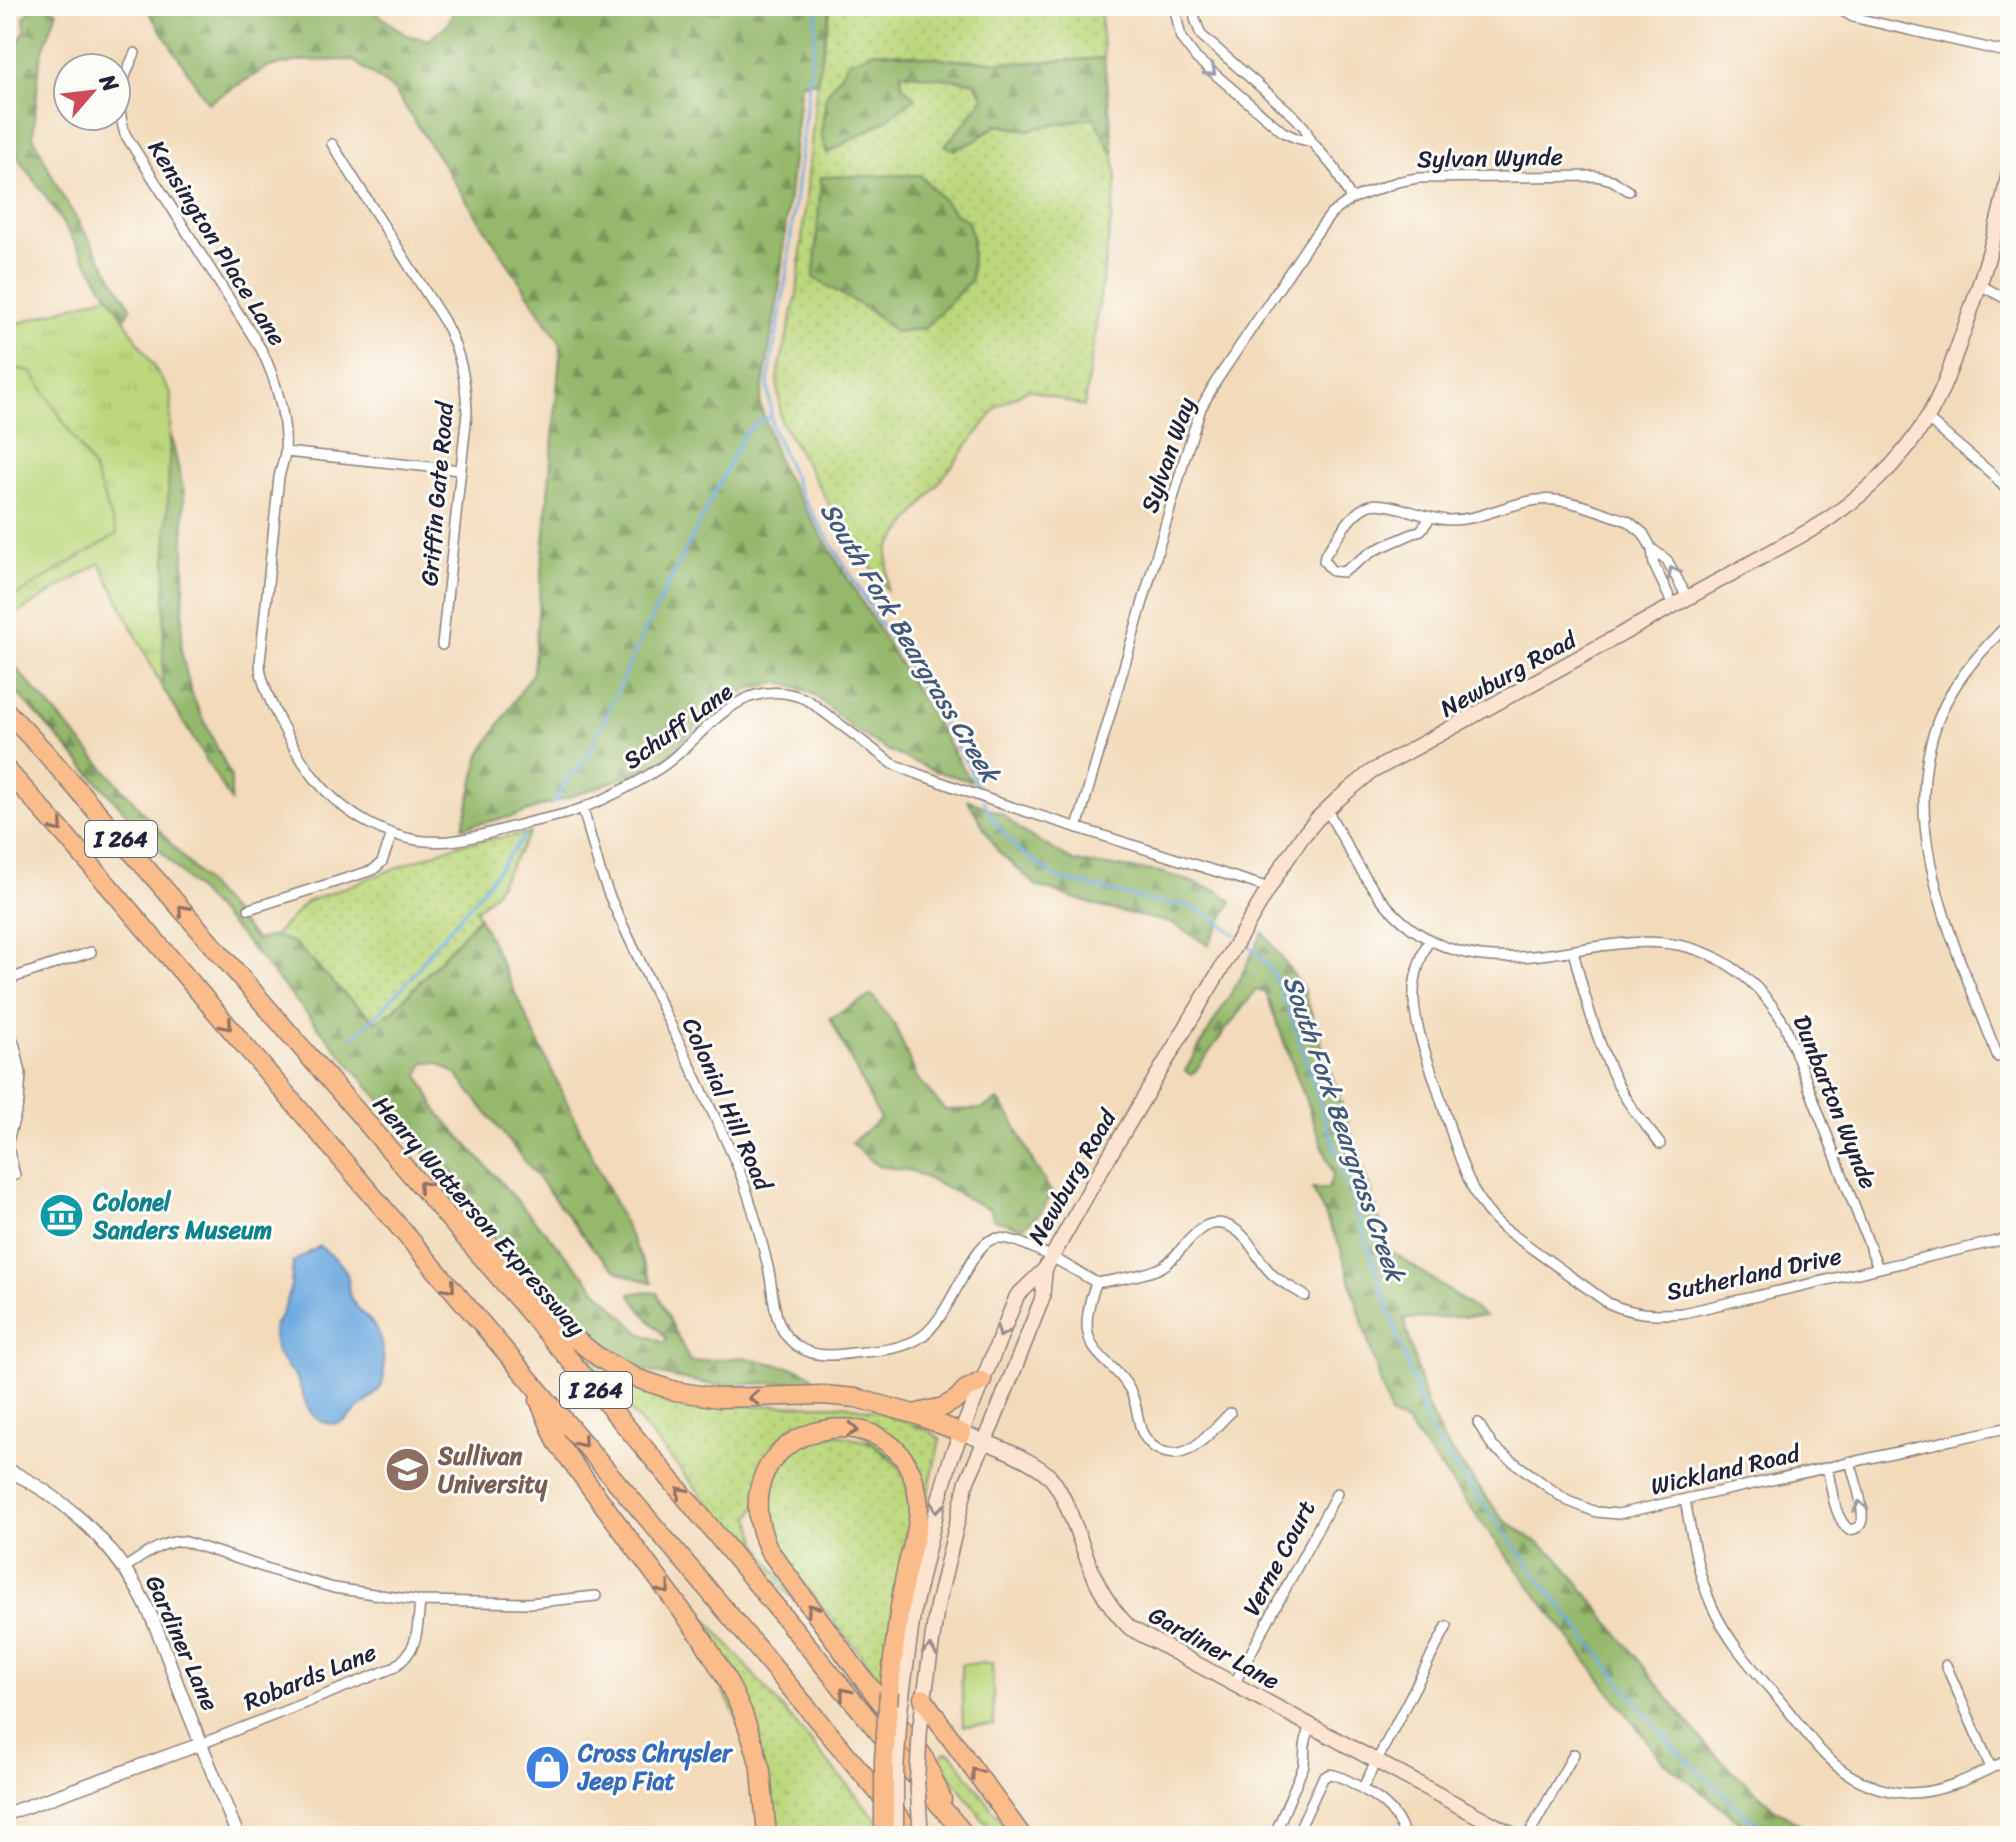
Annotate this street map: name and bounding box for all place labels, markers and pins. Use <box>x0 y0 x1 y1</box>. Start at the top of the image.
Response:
place label: Colonel Sanders Museum <box>92 1181 272 1251</box>
museum icon: Colonel Sanders Museum <box>38 1192 86 1240</box>
place label: Sullivan University <box>437 1435 548 1505</box>
school or university icon: Sullivan University <box>383 1446 431 1494</box>
place label: Cross Chrysler Jeep Fiat <box>576 1732 734 1802</box>
shop icon: Cross Chrysler Jeep Fiat <box>523 1743 571 1791</box>

